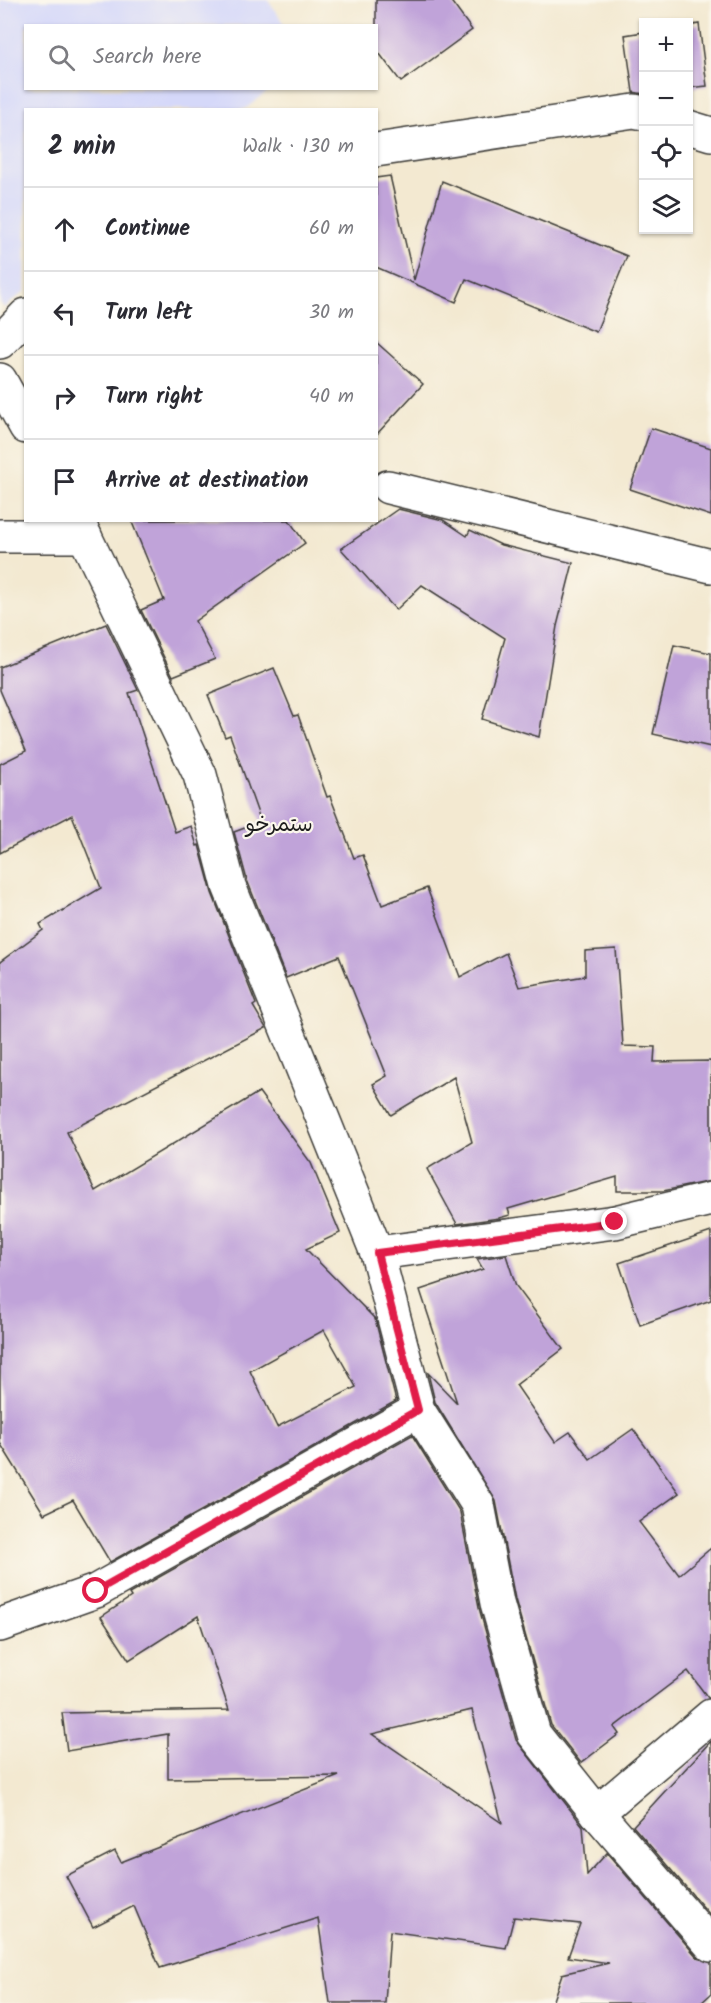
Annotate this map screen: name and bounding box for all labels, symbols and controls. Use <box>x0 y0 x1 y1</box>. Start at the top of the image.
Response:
map controls <box>639 18 693 234</box>
button: + <box>639 18 693 72</box>
search box <box>24 24 378 90</box>
text: Search here <box>93 40 201 75</box>
icon: search <box>45 41 78 74</box>
button: − <box>639 72 693 126</box>
text: 2 min <box>48 126 116 168</box>
button: locate <box>639 126 693 180</box>
text: Walk · 130 m <box>242 131 354 163</box>
button: layers <box>639 180 693 234</box>
text: Continue <box>105 212 190 247</box>
icon: ahead <box>48 213 81 246</box>
text: 60 m <box>309 213 354 245</box>
text: Turn left <box>105 296 192 331</box>
icon: left <box>48 297 81 330</box>
text: 30 m <box>309 297 354 329</box>
text: Turn right <box>105 380 203 415</box>
icon: right <box>48 381 81 414</box>
text: 40 m <box>309 381 354 413</box>
text: Arrive at destination <box>105 464 308 499</box>
icon: arrive <box>48 465 81 498</box>
district label: ستمرخو <box>244 809 313 842</box>
route end <box>601 1208 627 1234</box>
route start <box>82 1577 108 1603</box>

